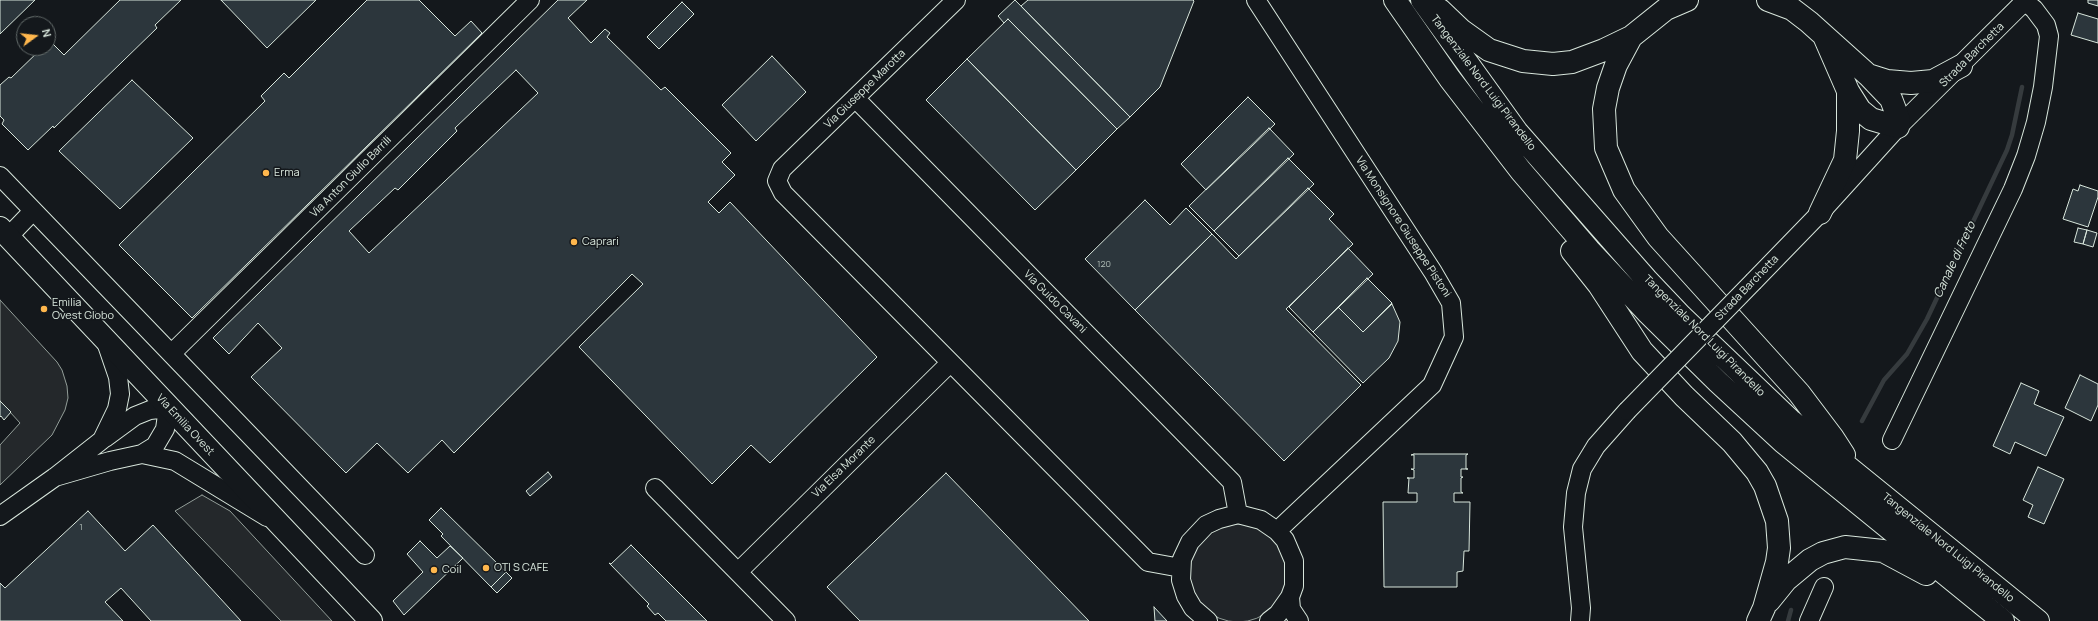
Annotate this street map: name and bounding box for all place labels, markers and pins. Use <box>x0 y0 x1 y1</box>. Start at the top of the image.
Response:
place label: Erma <box>274 166 300 180</box>
marker: Erma <box>261 168 271 178</box>
place label: Caprari <box>582 235 619 249</box>
marker: Caprari <box>569 237 579 247</box>
place label: Emilia Ovest Globo <box>52 296 114 322</box>
marker: Emilia Ovest Globo <box>39 304 49 314</box>
place label: OTI S CAFE <box>494 561 548 575</box>
place label: Coil <box>442 563 462 577</box>
marker: OTI S CAFE <box>481 563 491 573</box>
marker: Coil <box>429 565 439 575</box>

